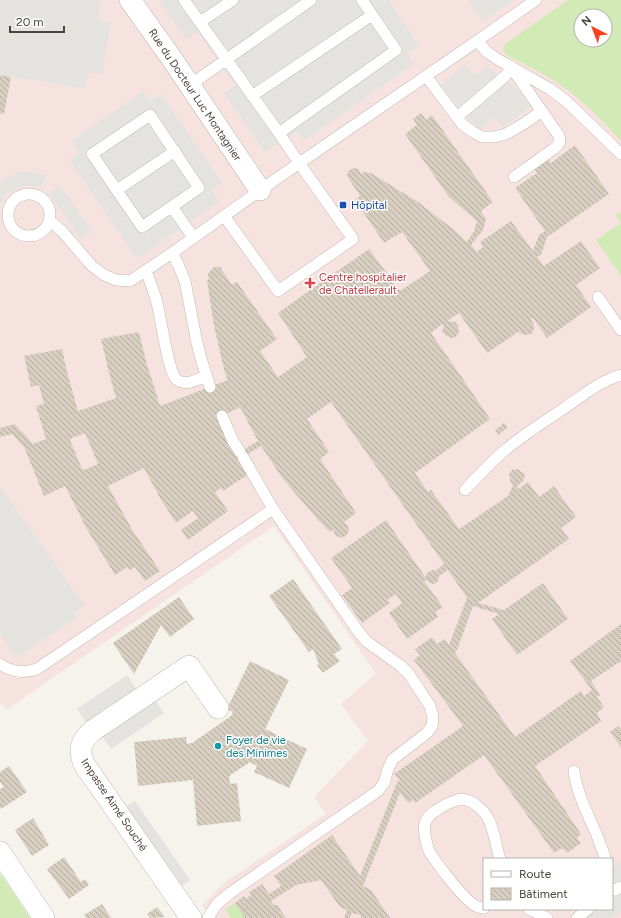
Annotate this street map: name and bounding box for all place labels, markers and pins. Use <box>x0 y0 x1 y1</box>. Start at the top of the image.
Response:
place label: Hôpital <box>351 199 387 212</box>
marker: Hôpital <box>338 200 348 210</box>
place label: Centre hospitalier de Chatellerault <box>319 271 407 297</box>
marker: Centre hospitalier de Chatellerault <box>304 277 316 289</box>
place label: Foyer de vie des Minimes <box>226 734 287 760</box>
marker: Foyer de vie des Minimes <box>213 741 223 751</box>

